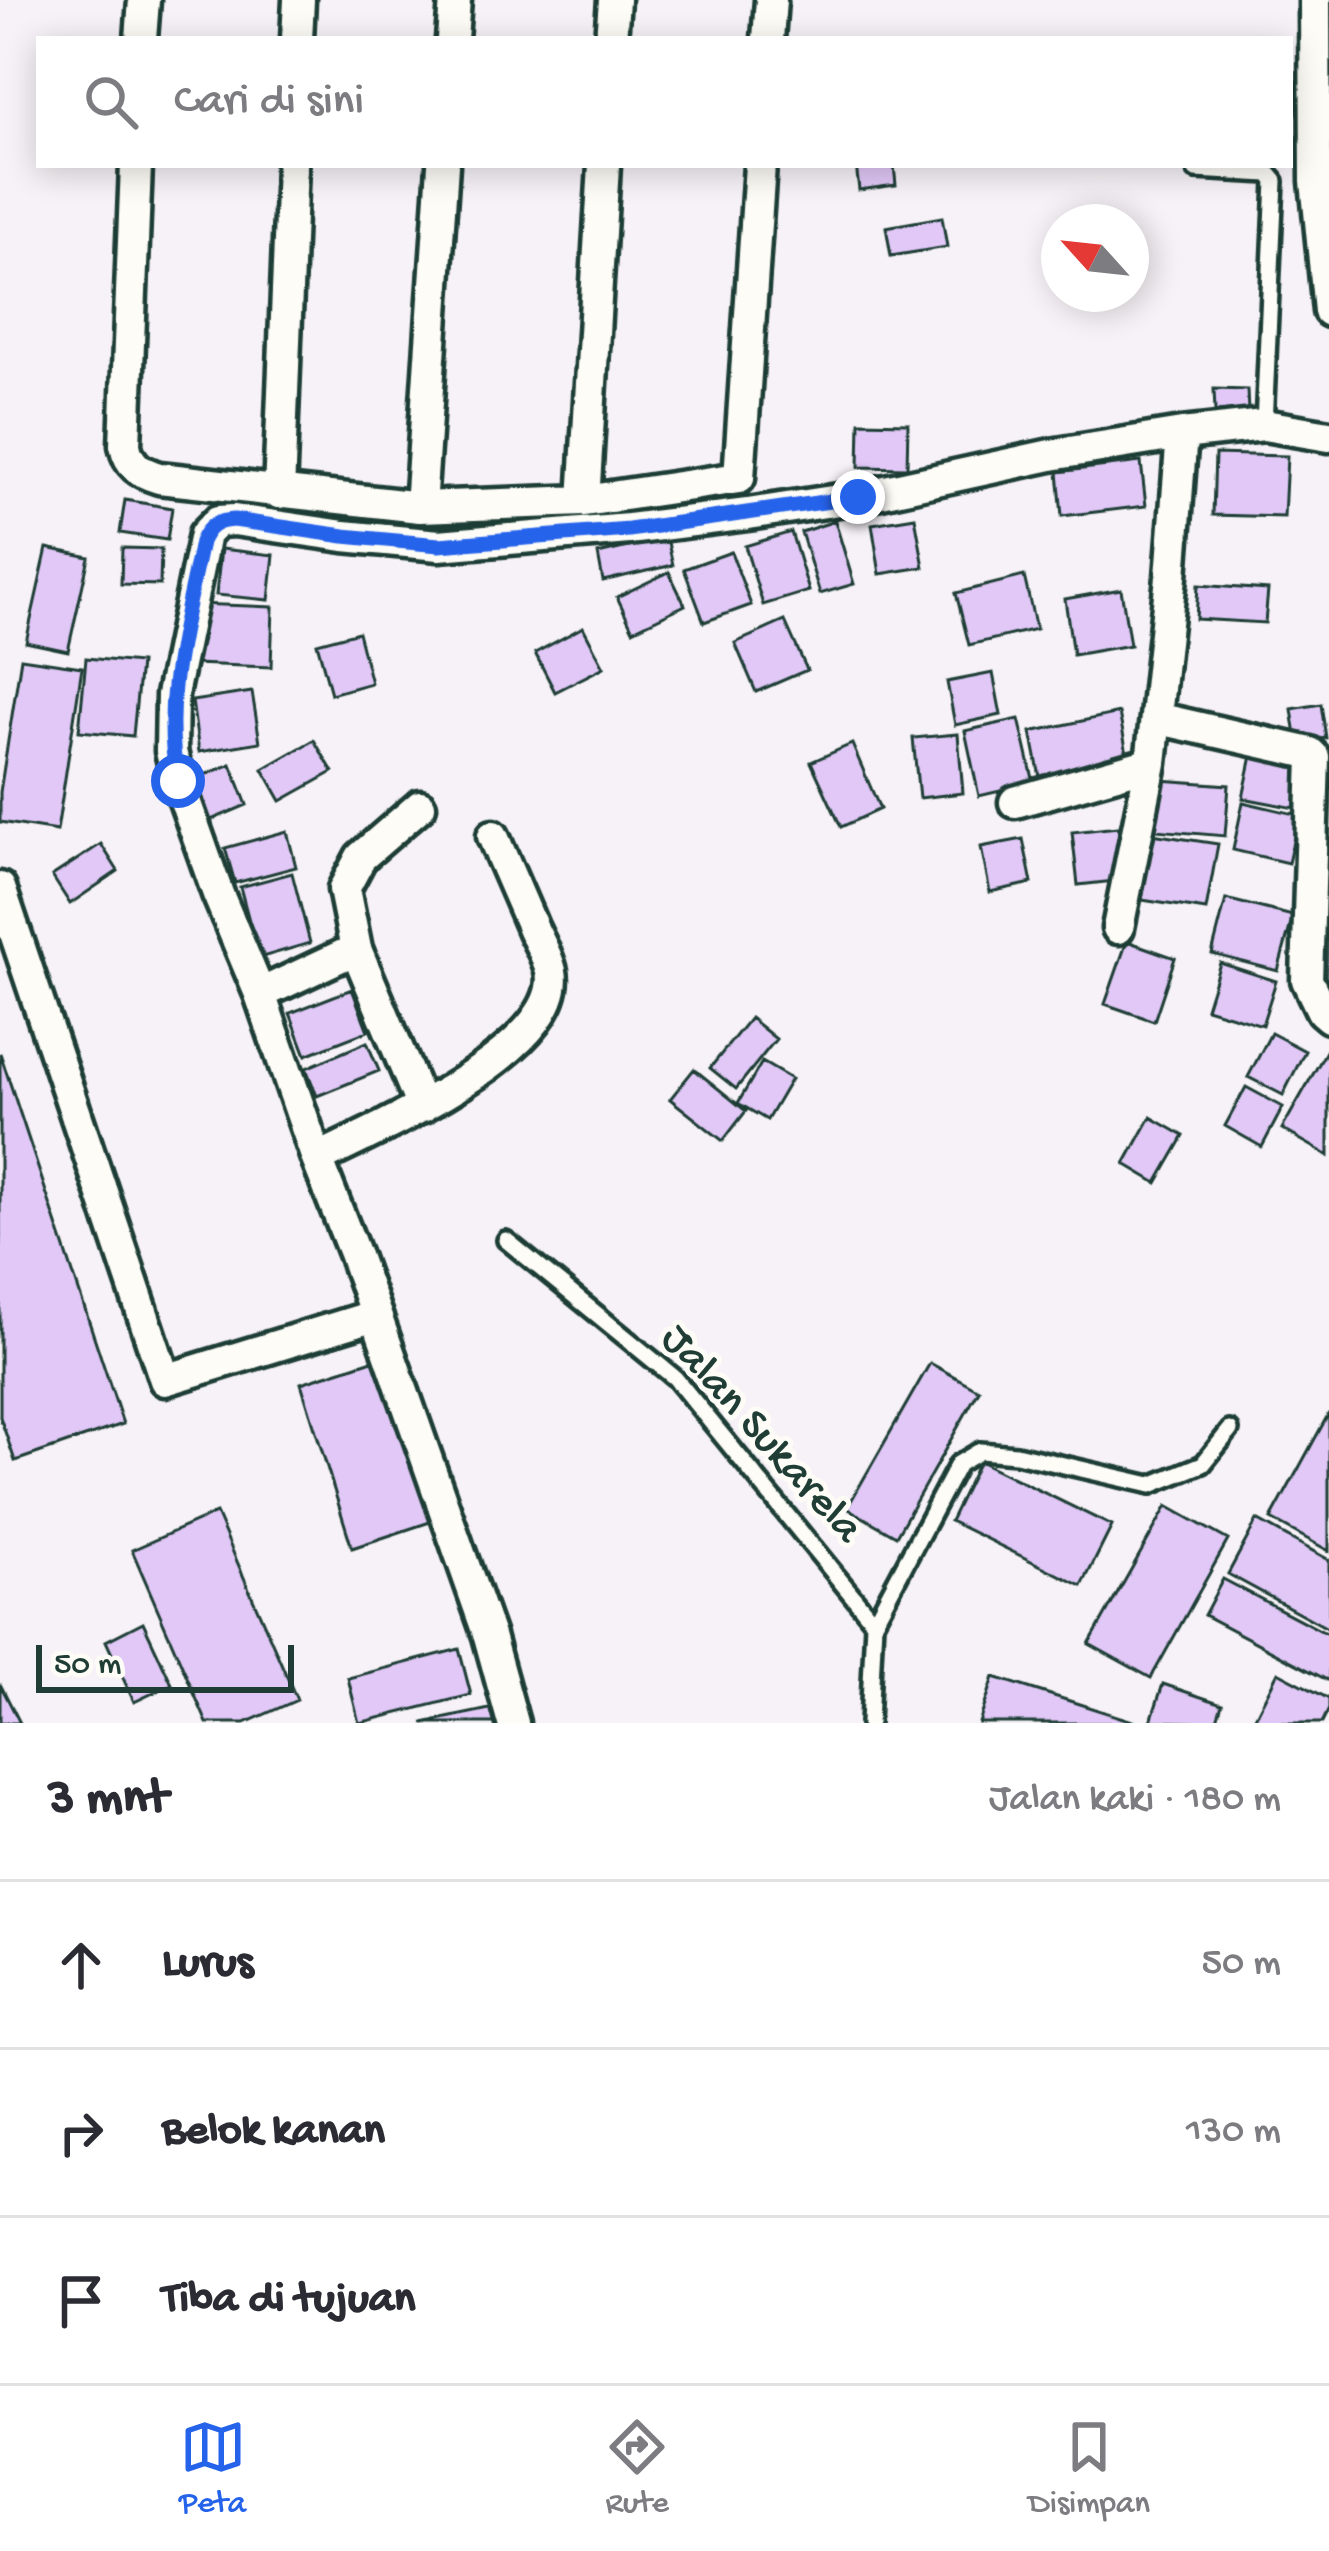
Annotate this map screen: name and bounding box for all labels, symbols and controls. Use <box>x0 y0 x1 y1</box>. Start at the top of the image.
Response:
search box <box>36 36 1293 168</box>
icon: search <box>78 69 144 135</box>
text: Cari di sini <box>174 76 364 129</box>
north arrow <box>1041 204 1149 312</box>
route end <box>831 470 885 524</box>
route start <box>151 754 205 808</box>
street label: Jalan Sukarela <box>648 1314 874 1557</box>
scale bar <box>36 1639 294 1692</box>
text: 50 m <box>54 1647 121 1685</box>
text: 3 mnt <box>48 1771 168 1831</box>
text: Jalan kaki · 180 m <box>989 1778 1281 1824</box>
icon: ahead <box>48 1932 114 1998</box>
text: Lurus <box>162 1938 253 1991</box>
text: 50 m <box>1201 1942 1281 1988</box>
icon: right <box>48 2100 114 2166</box>
text: Belok kanan <box>162 2106 385 2159</box>
text: 130 m <box>1186 2110 1281 2156</box>
icon: arrive <box>48 2268 114 2334</box>
text: Tiba di tujuan <box>162 2274 415 2327</box>
tab: Peta <box>179 2414 246 2524</box>
tab: Rute <box>604 2414 670 2524</box>
tab: Disimpan <box>1028 2414 1150 2524</box>

